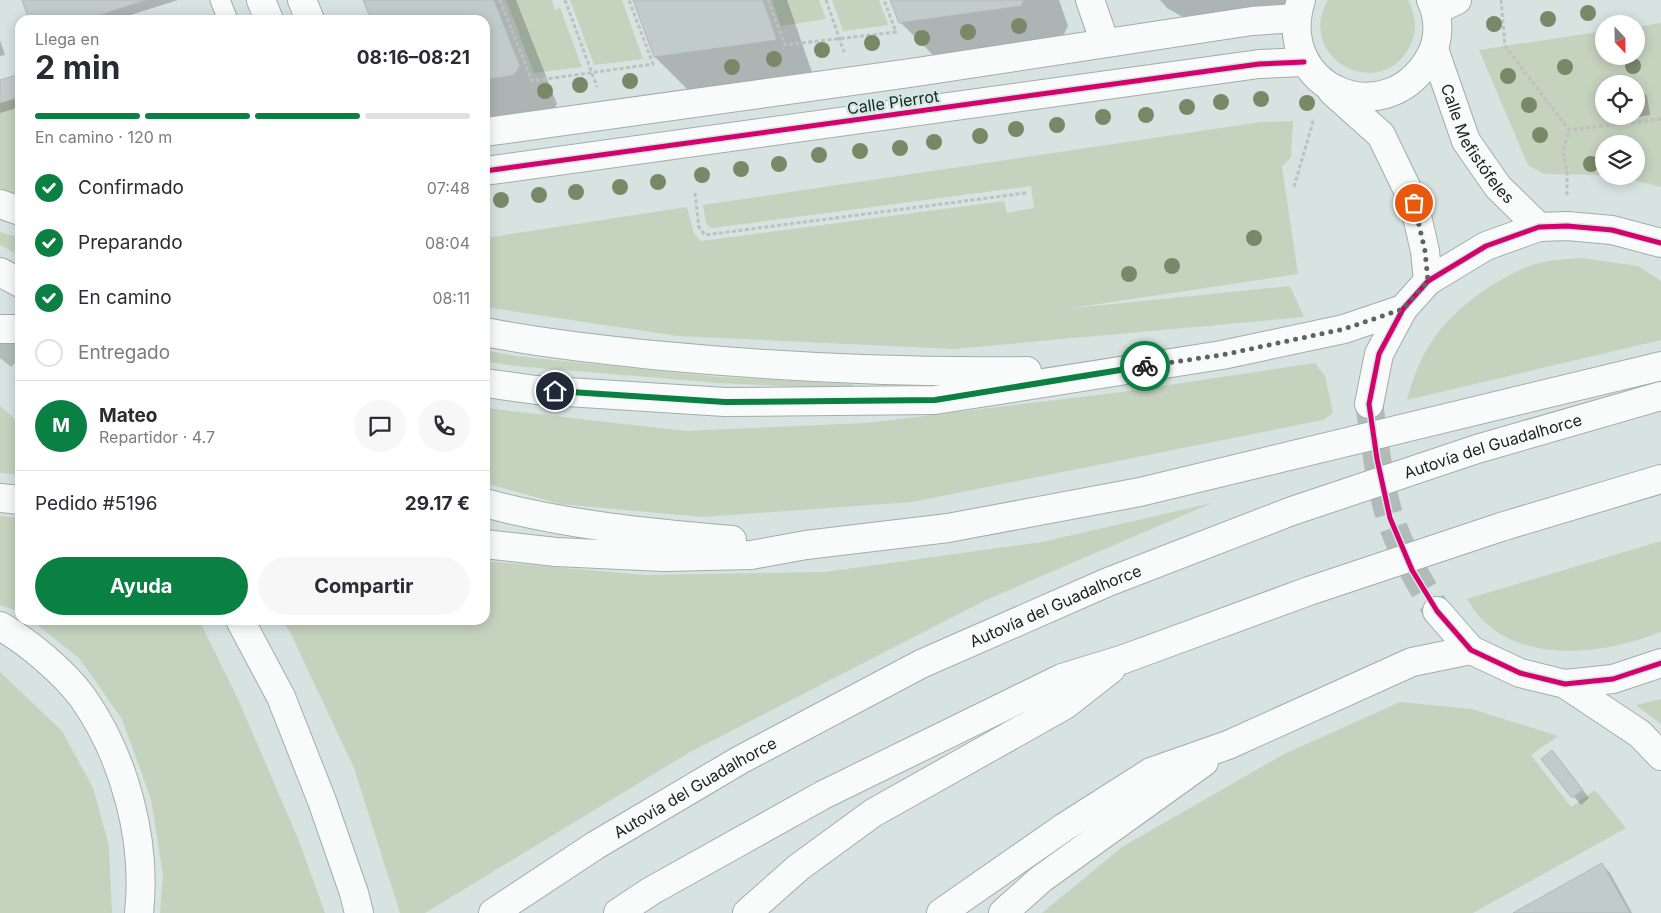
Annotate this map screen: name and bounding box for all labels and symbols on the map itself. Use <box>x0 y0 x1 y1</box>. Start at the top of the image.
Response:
north arrow <box>1595 15 1645 65</box>
street label: Calle Mefistófeles <box>1437 81 1519 208</box>
street label: Calle Pierrot <box>846 86 940 118</box>
pin <box>1393 182 1435 224</box>
courier <box>1120 341 1170 391</box>
pin <box>534 370 576 412</box>
street label: Autovía del Guadalhorce <box>1401 409 1584 483</box>
street label: Autovía del Guadalhorce <box>966 560 1144 651</box>
street label: Autovía del Guadalhorce <box>610 732 780 842</box>

